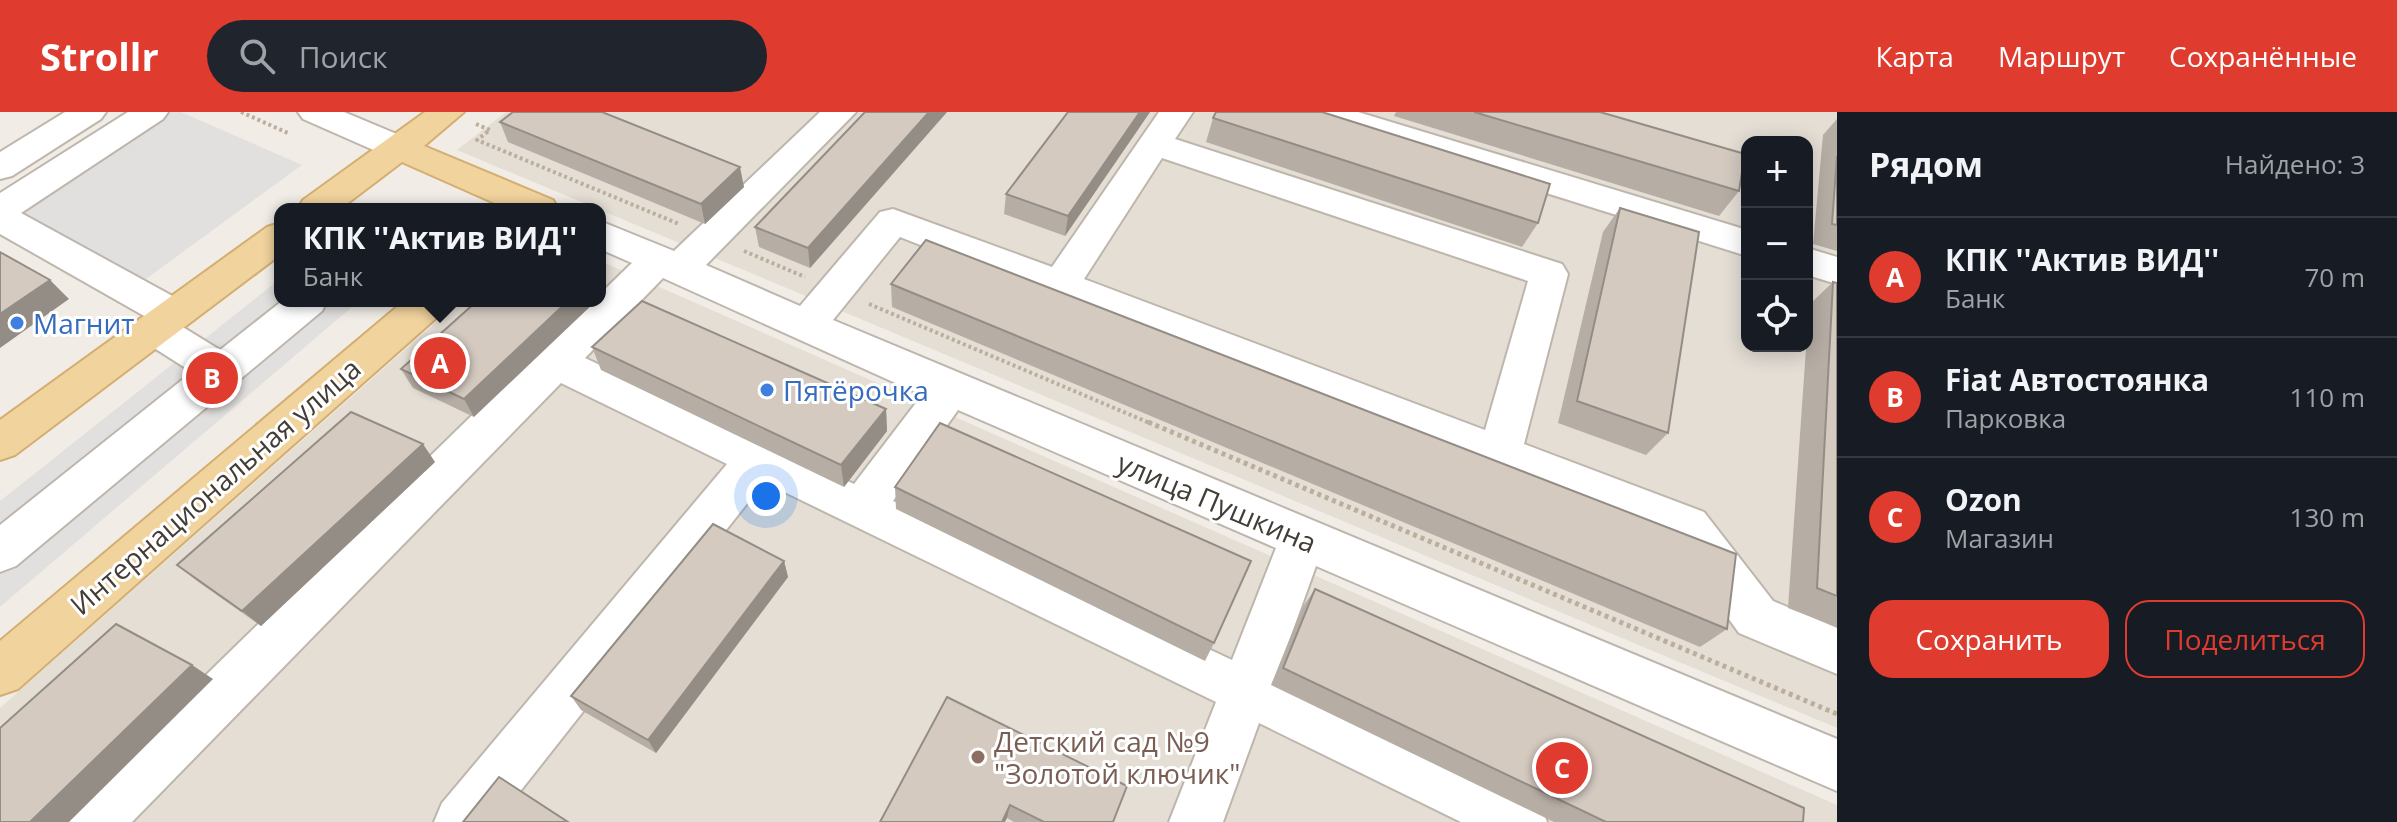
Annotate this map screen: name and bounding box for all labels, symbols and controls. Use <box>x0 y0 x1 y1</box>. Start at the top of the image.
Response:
search box <box>207 20 767 92</box>
text: Strollr <box>40 30 159 82</box>
icon: search <box>235 34 279 78</box>
text: Поиск <box>299 36 388 77</box>
text: Карта <box>1875 37 1954 75</box>
text: Маршрут <box>1998 37 2125 75</box>
text: Сохранённые <box>2169 37 2357 75</box>
map controls <box>1741 136 1813 352</box>
button: + <box>1741 136 1813 208</box>
text: Рядом <box>1869 141 1983 187</box>
text: Найдено: 3 <box>2225 146 2365 182</box>
popup <box>274 203 606 307</box>
button: − <box>1741 208 1813 280</box>
text: КПК ''Актив ВИД'' <box>303 217 577 258</box>
text: КПК ''Актив ВИД'' <box>1945 239 2219 280</box>
text: Банк <box>303 258 363 294</box>
text: A <box>1886 259 1904 295</box>
text: 70 m <box>2304 259 2365 295</box>
button: locate <box>1741 280 1813 352</box>
text: Банк <box>1945 280 2005 316</box>
place label: Магнит <box>33 304 135 342</box>
marker: Магнит <box>8 314 26 332</box>
pin: A <box>414 333 466 393</box>
pin: B <box>186 348 238 408</box>
street label: Интернациональная улица <box>62 349 368 623</box>
text: Fiat Автостоянка <box>1945 359 2209 400</box>
place label: Пятёрочка <box>783 371 929 409</box>
text: B <box>1886 379 1904 415</box>
text: 110 m <box>2290 379 2365 415</box>
marker: Пятёрочка <box>758 381 776 399</box>
text: Парковка <box>1945 400 2066 436</box>
street label: улица Пушкина <box>1112 443 1322 561</box>
your location <box>746 476 786 516</box>
text: Ozon <box>1945 479 2022 520</box>
text: C <box>1887 499 1903 535</box>
text: 130 m <box>2290 499 2365 535</box>
text: Магазин <box>1945 520 2054 556</box>
button: Сохранить <box>1869 600 2109 678</box>
button: Поделиться <box>2125 600 2365 678</box>
place label: Детский сад №9 "Золотой ключик" <box>994 722 1240 792</box>
pin: C <box>1536 738 1588 798</box>
marker: Детский сад №9 "Золотой ключик" <box>969 748 987 766</box>

